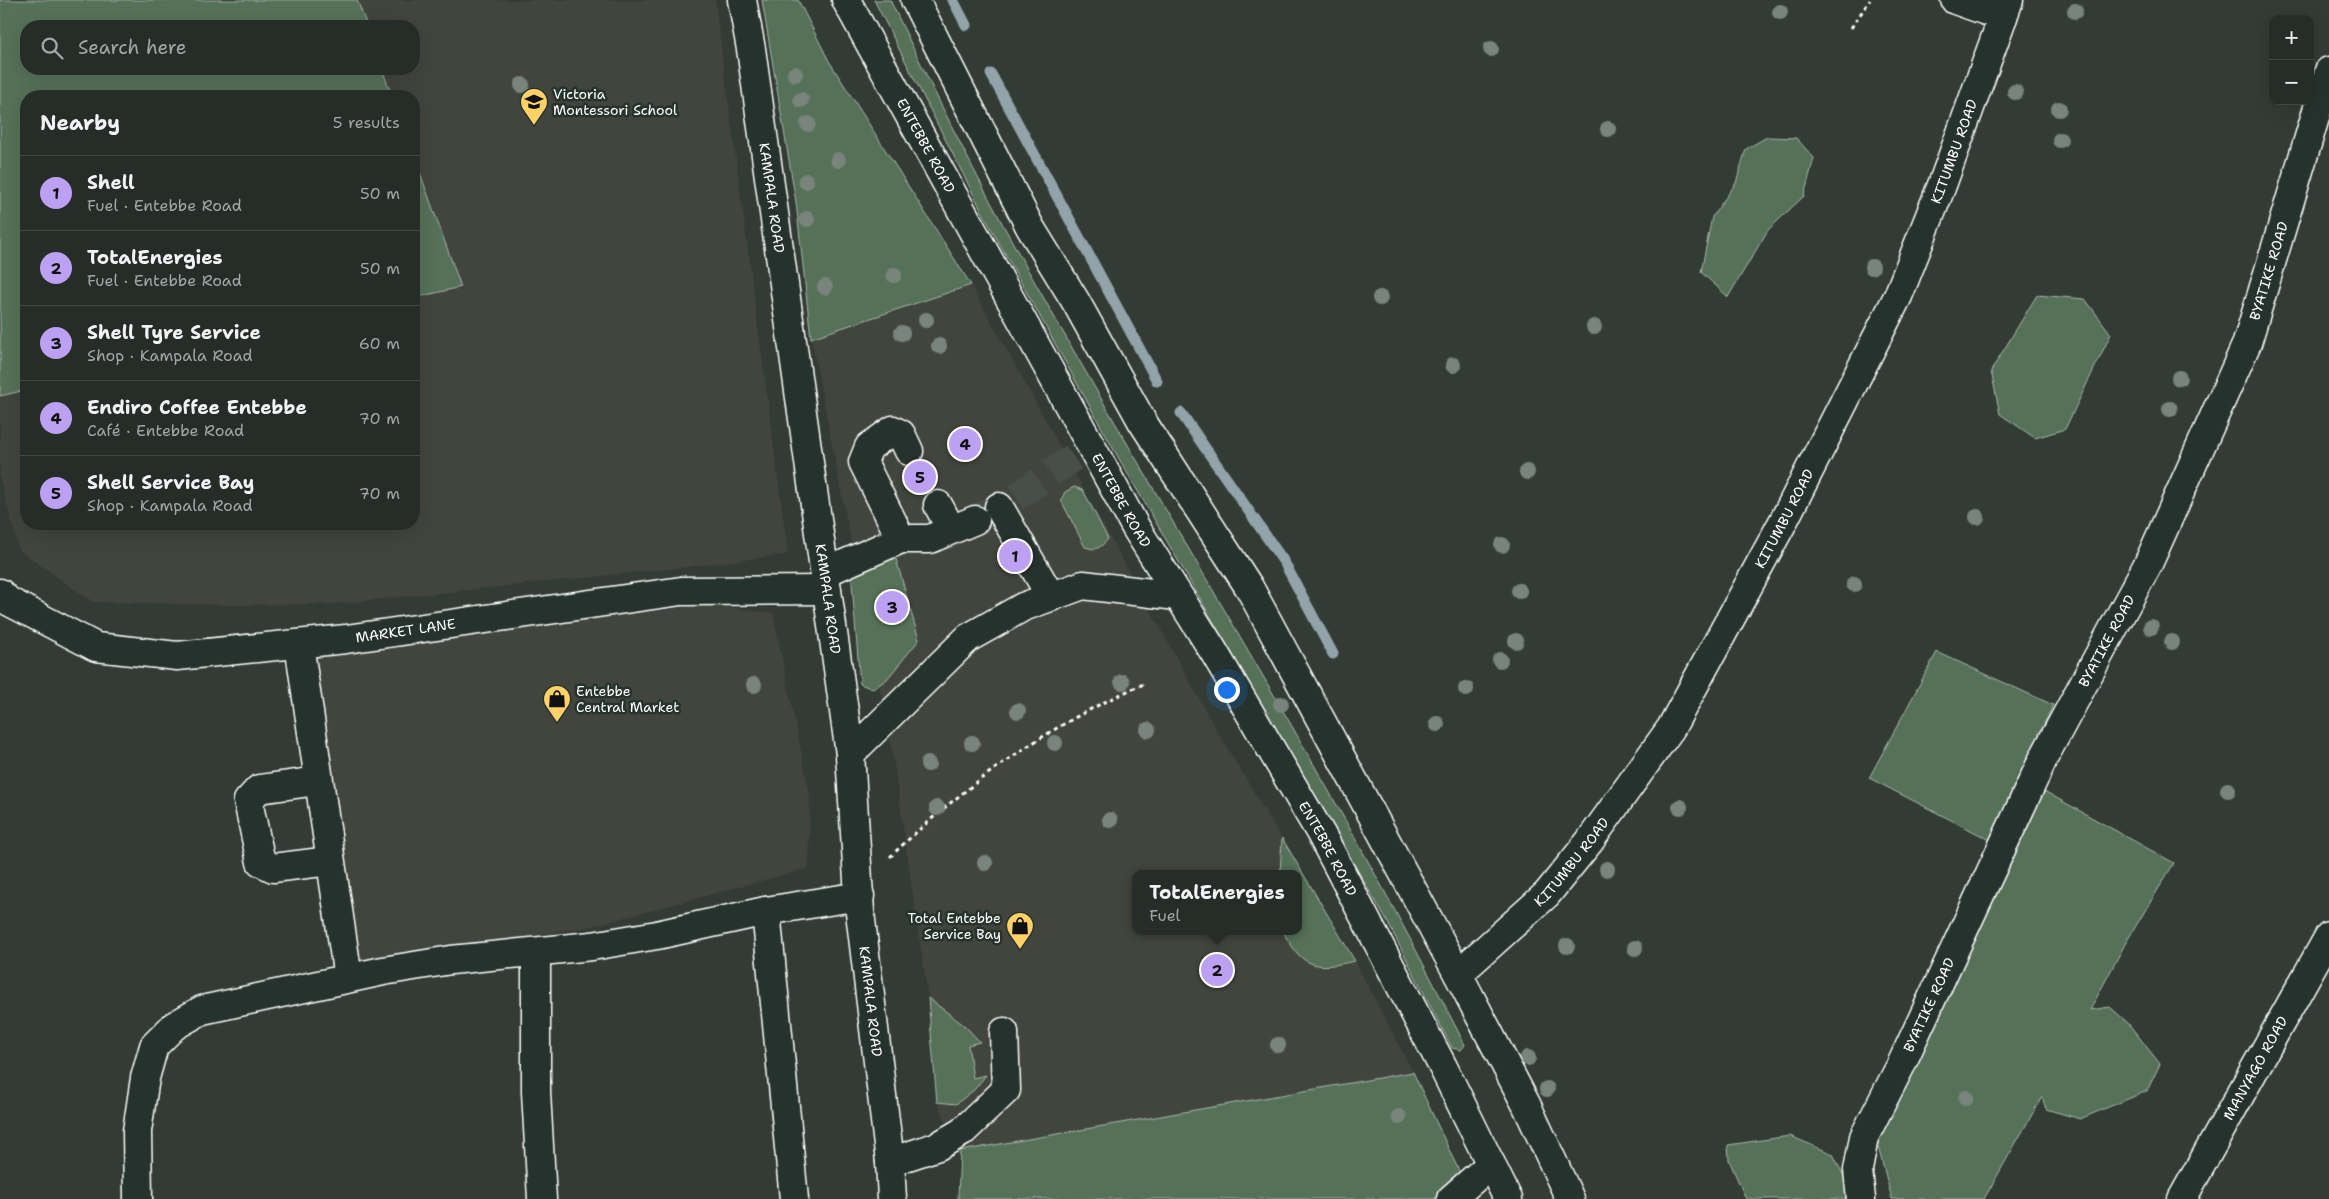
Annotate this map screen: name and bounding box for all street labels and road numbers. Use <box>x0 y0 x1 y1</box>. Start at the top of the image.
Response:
street label: ENTEBBE ROAD <box>893 95 959 196</box>
street label: KITUMBU ROAD <box>1927 97 1981 206</box>
street label: KAMPALA ROAD <box>755 141 789 254</box>
street label: BYATIKE ROAD <box>2245 219 2292 322</box>
street label: ENTEBBE ROAD <box>1088 450 1155 551</box>
street label: KITUMBU ROAD <box>1751 466 1818 571</box>
street label: KAMPALA ROAD <box>812 543 845 655</box>
street label: BYATIKE ROAD <box>2074 592 2139 690</box>
street label: MARKET LANE <box>354 614 457 647</box>
street label: ENTEBBE ROAD <box>1295 798 1361 899</box>
street label: KITUMBU ROAD <box>1530 814 1613 910</box>
street label: KAMPALA ROAD <box>855 945 886 1058</box>
street label: BYATIKE ROAD <box>1899 955 1959 1055</box>
street label: MANYAGO ROAD <box>2219 1013 2291 1123</box>

